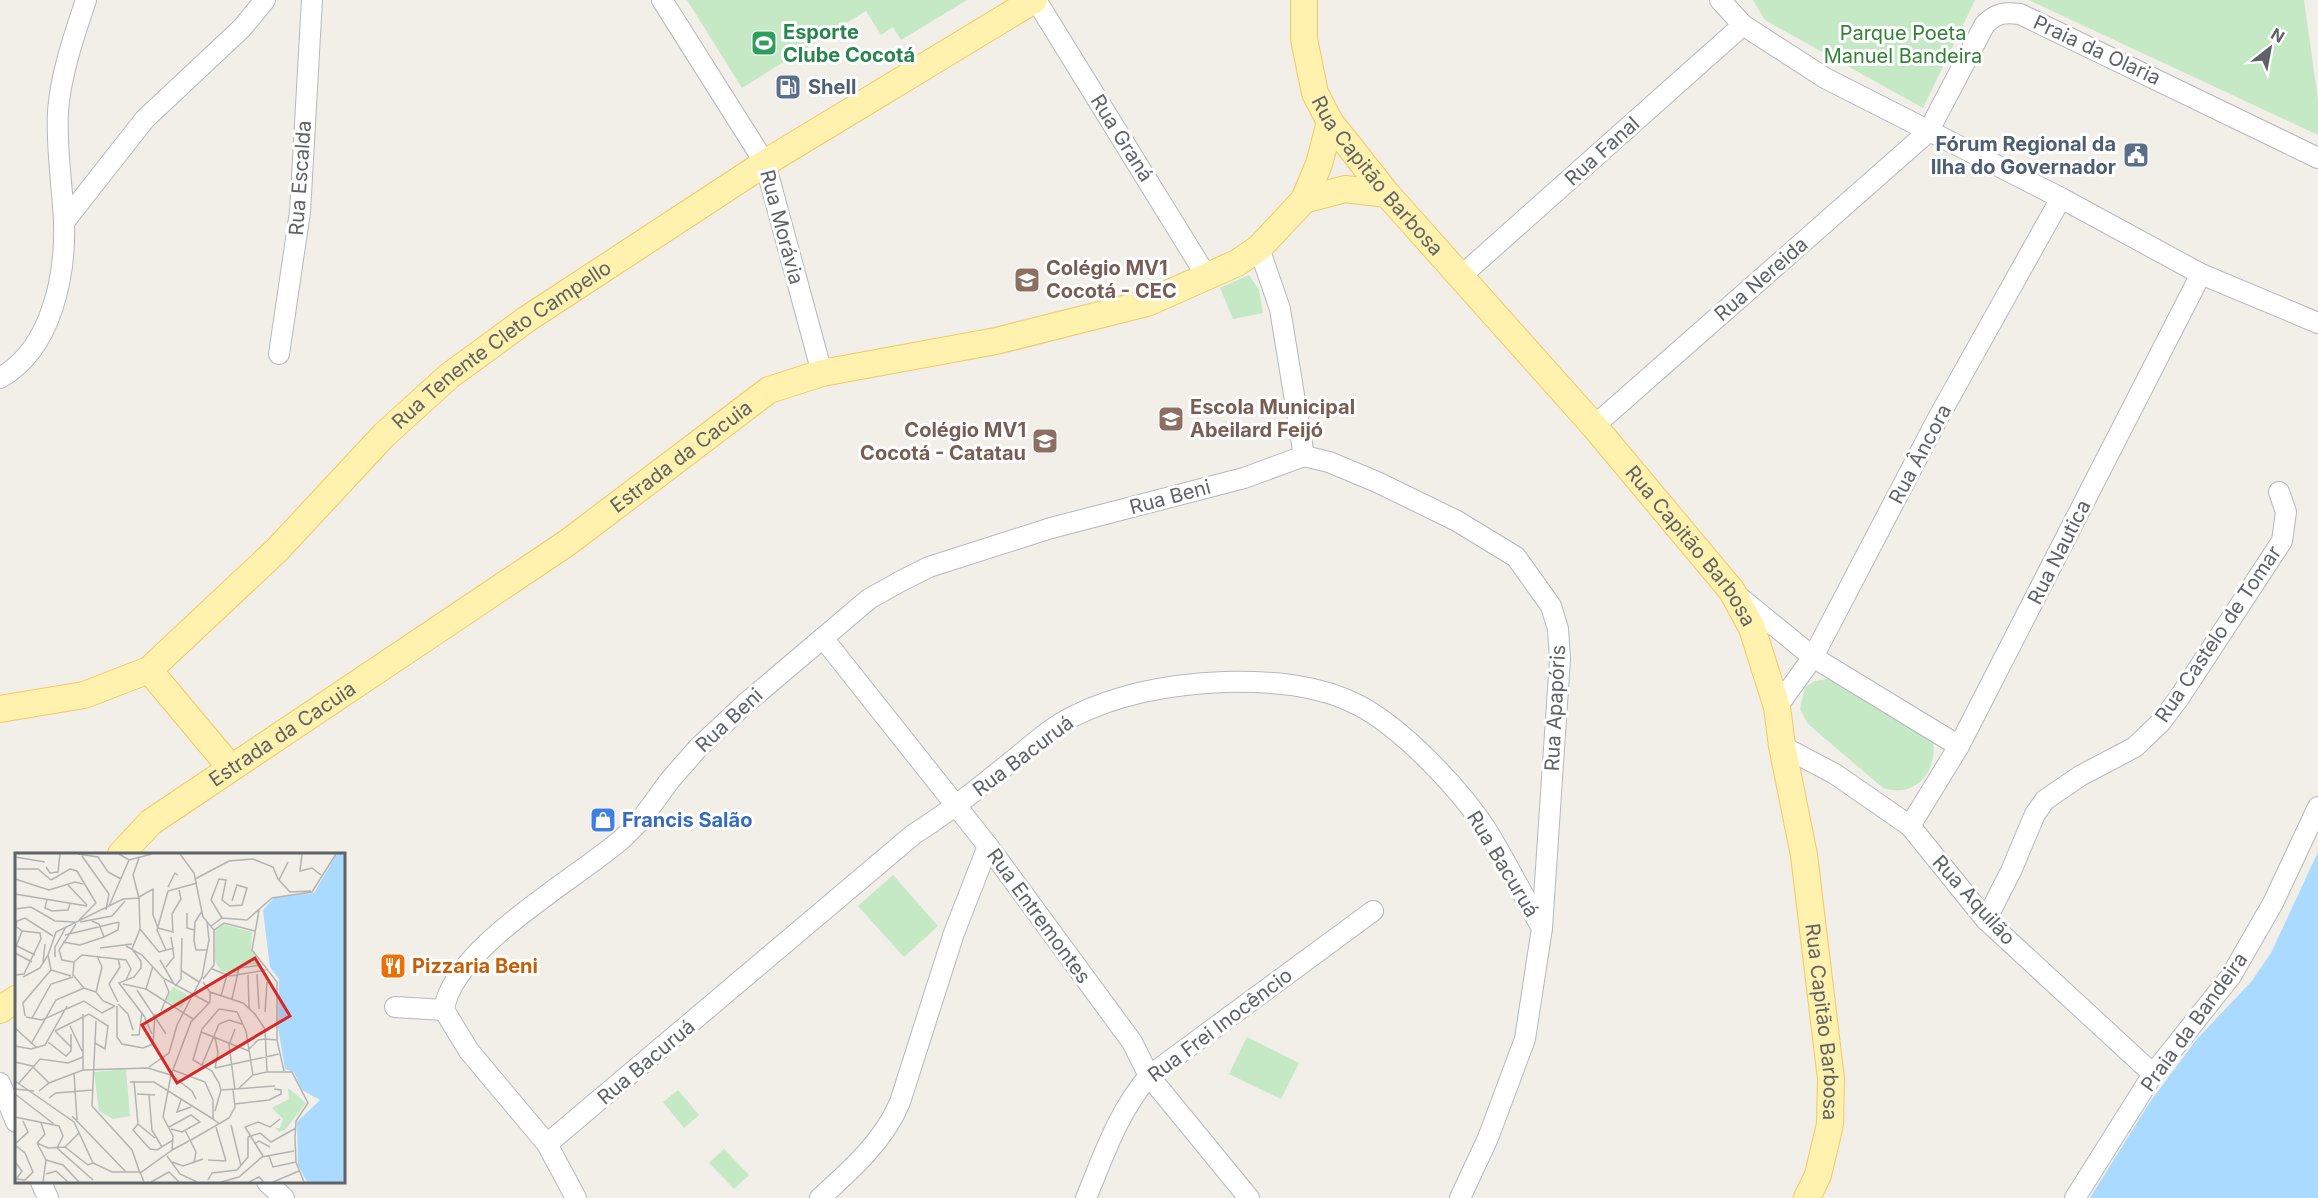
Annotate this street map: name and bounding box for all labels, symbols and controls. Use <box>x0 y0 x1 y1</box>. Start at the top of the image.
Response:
street label: Praia da Olaria <box>2030 10 2164 90</box>
north arrow <box>2240 18 2300 78</box>
place label: Esporte Clube Cocotá <box>783 20 915 67</box>
park label: Parque Poeta Manuel Bandeira <box>1824 21 1982 68</box>
text: N <box>2267 23 2288 47</box>
sports icon: Esporte Clube Cocotá <box>749 28 779 58</box>
fuel station icon: Shell <box>773 72 803 102</box>
place label: Shell <box>808 75 856 99</box>
street label: Rua Graná <box>1086 90 1158 186</box>
street label: Rua Capitão Barbosa <box>1307 92 1448 261</box>
street label: Rua Fanal <box>1560 111 1644 191</box>
street label: Rua Escalda <box>284 120 316 236</box>
place label: Fórum Regional da Ilha do Governador <box>1931 132 2116 179</box>
public building icon: Fórum Regional da Ilha do Governador <box>2121 140 2151 170</box>
street label: Rua Morávia <box>755 167 809 287</box>
street label: Rua Nereida <box>1710 232 1812 326</box>
street label: Rua Tenente Cleto Campello <box>387 255 616 434</box>
place label: Colégio MV1 Cocotá - CEC <box>1046 256 1177 303</box>
school or university icon: Colégio MV1 Cocotá - CEC <box>1012 265 1042 295</box>
street label: Estrada da Cacuia <box>606 395 757 518</box>
place label: Escola Municipal Abeilard Feijó <box>1190 395 1355 442</box>
street label: Rua Âncora <box>1884 400 1956 508</box>
school or university icon: Escola Municipal Abeilard Feijó <box>1156 404 1186 434</box>
place label: Colégio MV1 Cocotá - Catatau <box>860 418 1026 465</box>
school or university icon: Colégio MV1 Cocotá - Catatau <box>1030 426 1060 456</box>
street label: Rua Capitão Barbosa <box>1620 461 1761 631</box>
street label: Rua Beni <box>1127 475 1213 519</box>
street label: Rua Nautica <box>2022 496 2096 608</box>
street label: Rua Castelo de Tomar <box>2150 541 2286 727</box>
street label: Rua Apapóris <box>1540 644 1570 772</box>
street label: Estrada da Cacuia <box>205 676 360 792</box>
street label: Rua Beni <box>690 683 768 757</box>
street label: Rua Bacuruá <box>968 710 1078 802</box>
shop icon: Francis Salão <box>588 805 618 835</box>
street label: Rua Bacuruá <box>1462 807 1544 921</box>
place label: Francis Salão <box>622 808 752 832</box>
street label: Rua Entremontes <box>982 844 1096 988</box>
street label: Rua Aquilão <box>1927 850 2021 950</box>
inset map <box>15 853 345 1183</box>
street label: Rua Capitão Barbosa <box>1800 922 1843 1121</box>
street label: Praia da Bandeira <box>2136 948 2252 1096</box>
restaurant icon: Pizzaria Beni <box>378 951 408 981</box>
place label: Pizzaria Beni <box>412 954 538 978</box>
street label: Rua Frei Inocêncio <box>1143 963 1297 1087</box>
street label: Rua Bacuruá <box>592 1014 700 1110</box>

